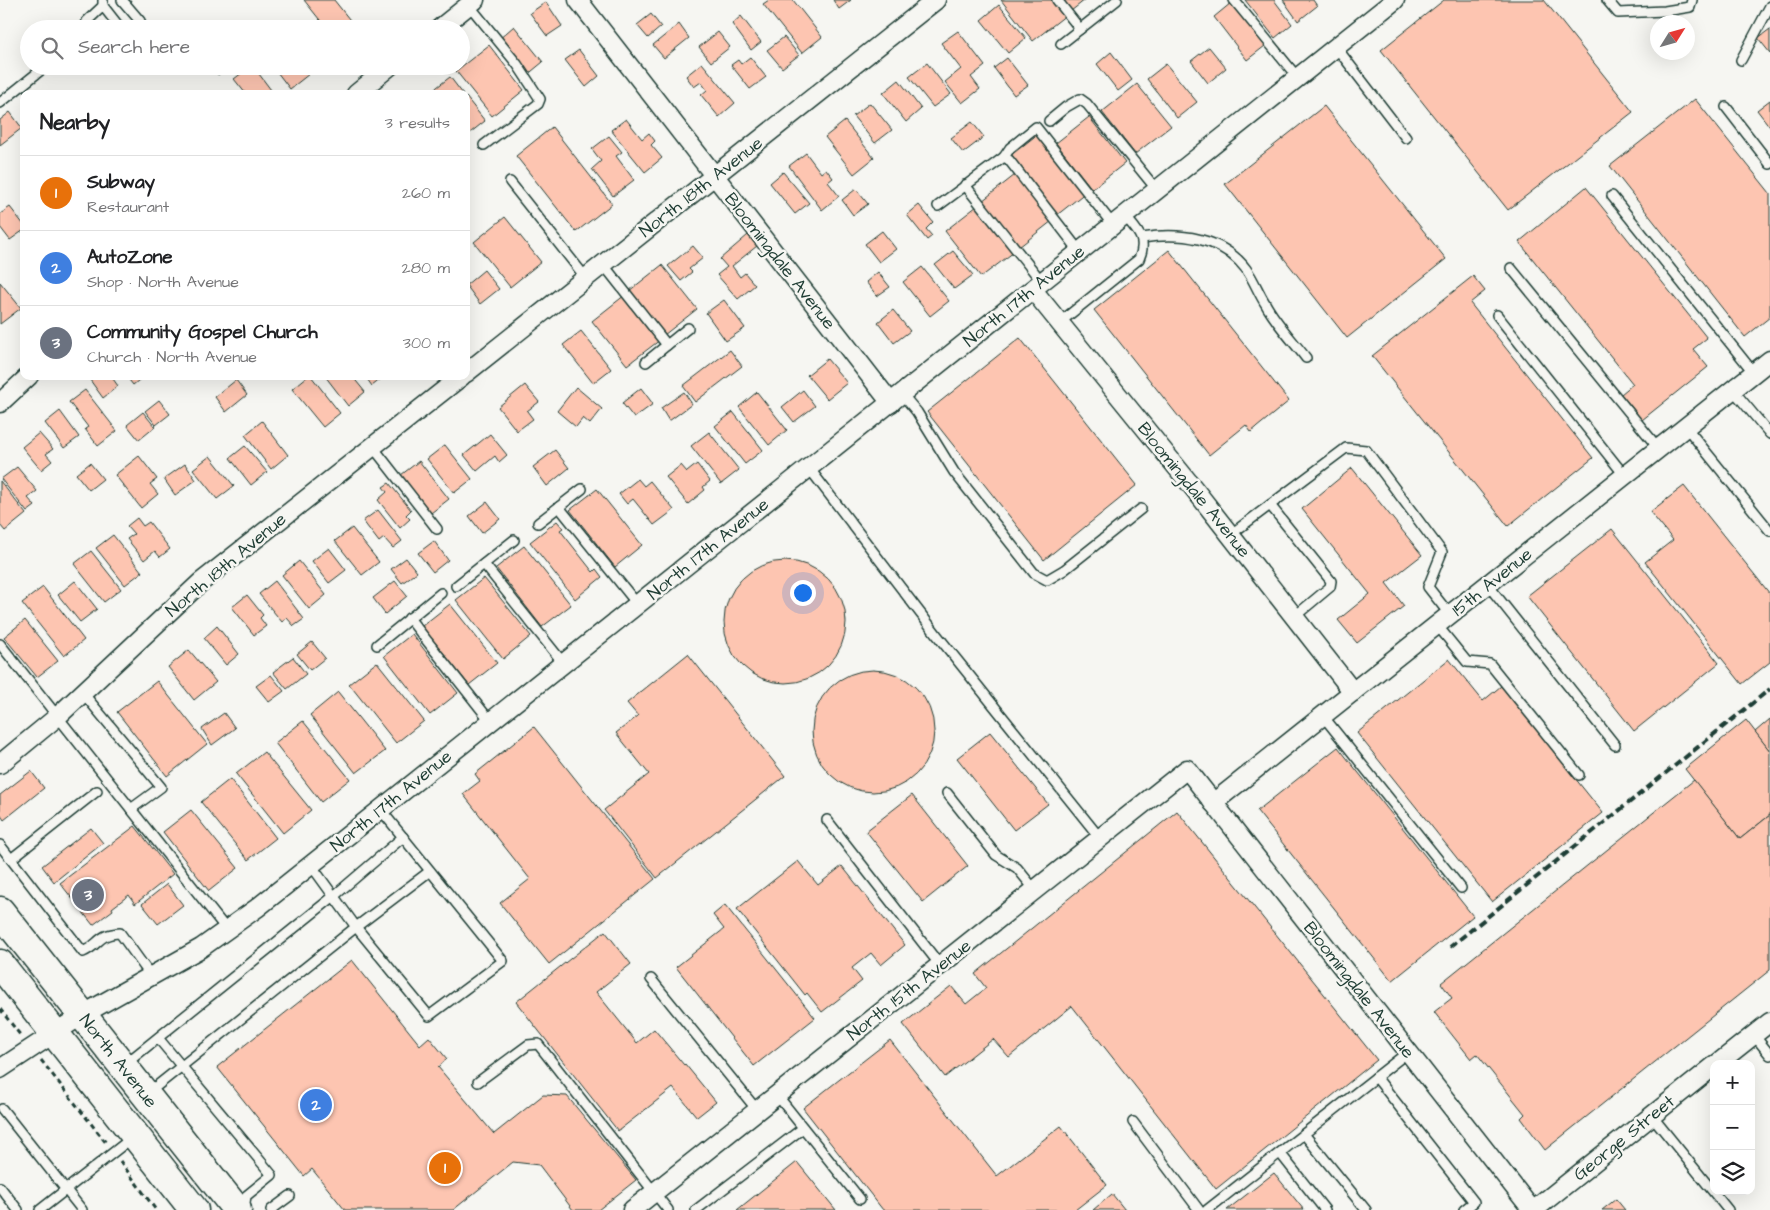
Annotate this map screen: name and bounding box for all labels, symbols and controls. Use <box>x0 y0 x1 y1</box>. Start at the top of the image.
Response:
north arrow <box>1650 15 1695 60</box>
search box <box>20 20 470 75</box>
icon: search <box>38 34 66 62</box>
text: Search here <box>78 34 190 61</box>
text: Nearby <box>40 108 110 137</box>
text: 3 results <box>385 112 450 134</box>
street label: North 18th Avenue <box>634 131 768 243</box>
text: Subway <box>87 169 155 196</box>
text: 1 <box>55 182 57 204</box>
text: 260 m <box>402 182 450 204</box>
street label: Bloomingdale Avenue <box>718 187 842 336</box>
text: Restaurant <box>87 196 169 218</box>
street label: North 17th Avenue <box>958 239 1090 353</box>
text: AutoZone <box>87 244 173 271</box>
text: 2 <box>51 257 61 279</box>
text: 280 m <box>402 257 450 279</box>
text: Shop · North Avenue <box>87 271 239 293</box>
text: Community Gospel Church <box>87 319 318 346</box>
text: 3 <box>52 332 60 354</box>
text: 300 m <box>403 332 450 354</box>
text: Church · North Avenue <box>87 346 257 368</box>
street label: Bloomingdale Avenue <box>1131 417 1257 564</box>
street label: North 17th Avenue <box>642 492 774 606</box>
street label: North 18th Avenue <box>160 507 292 623</box>
street label: 15th Avenue <box>1446 542 1538 622</box>
your location <box>790 580 816 606</box>
street label: North 17th Avenue <box>325 744 457 858</box>
pin: 3 <box>72 876 104 914</box>
street label: Bloomingdale Avenue <box>1297 916 1421 1065</box>
street label: North 15th Avenue <box>842 933 977 1047</box>
street label: North Avenue <box>74 1009 164 1113</box>
map controls <box>1710 1060 1755 1195</box>
button: + <box>1710 1060 1755 1105</box>
pin: 2 <box>300 1086 332 1124</box>
street label: George Street <box>1568 1089 1681 1188</box>
button: − <box>1710 1105 1755 1150</box>
pin: 1 <box>429 1149 461 1187</box>
button: layers <box>1710 1150 1755 1195</box>

